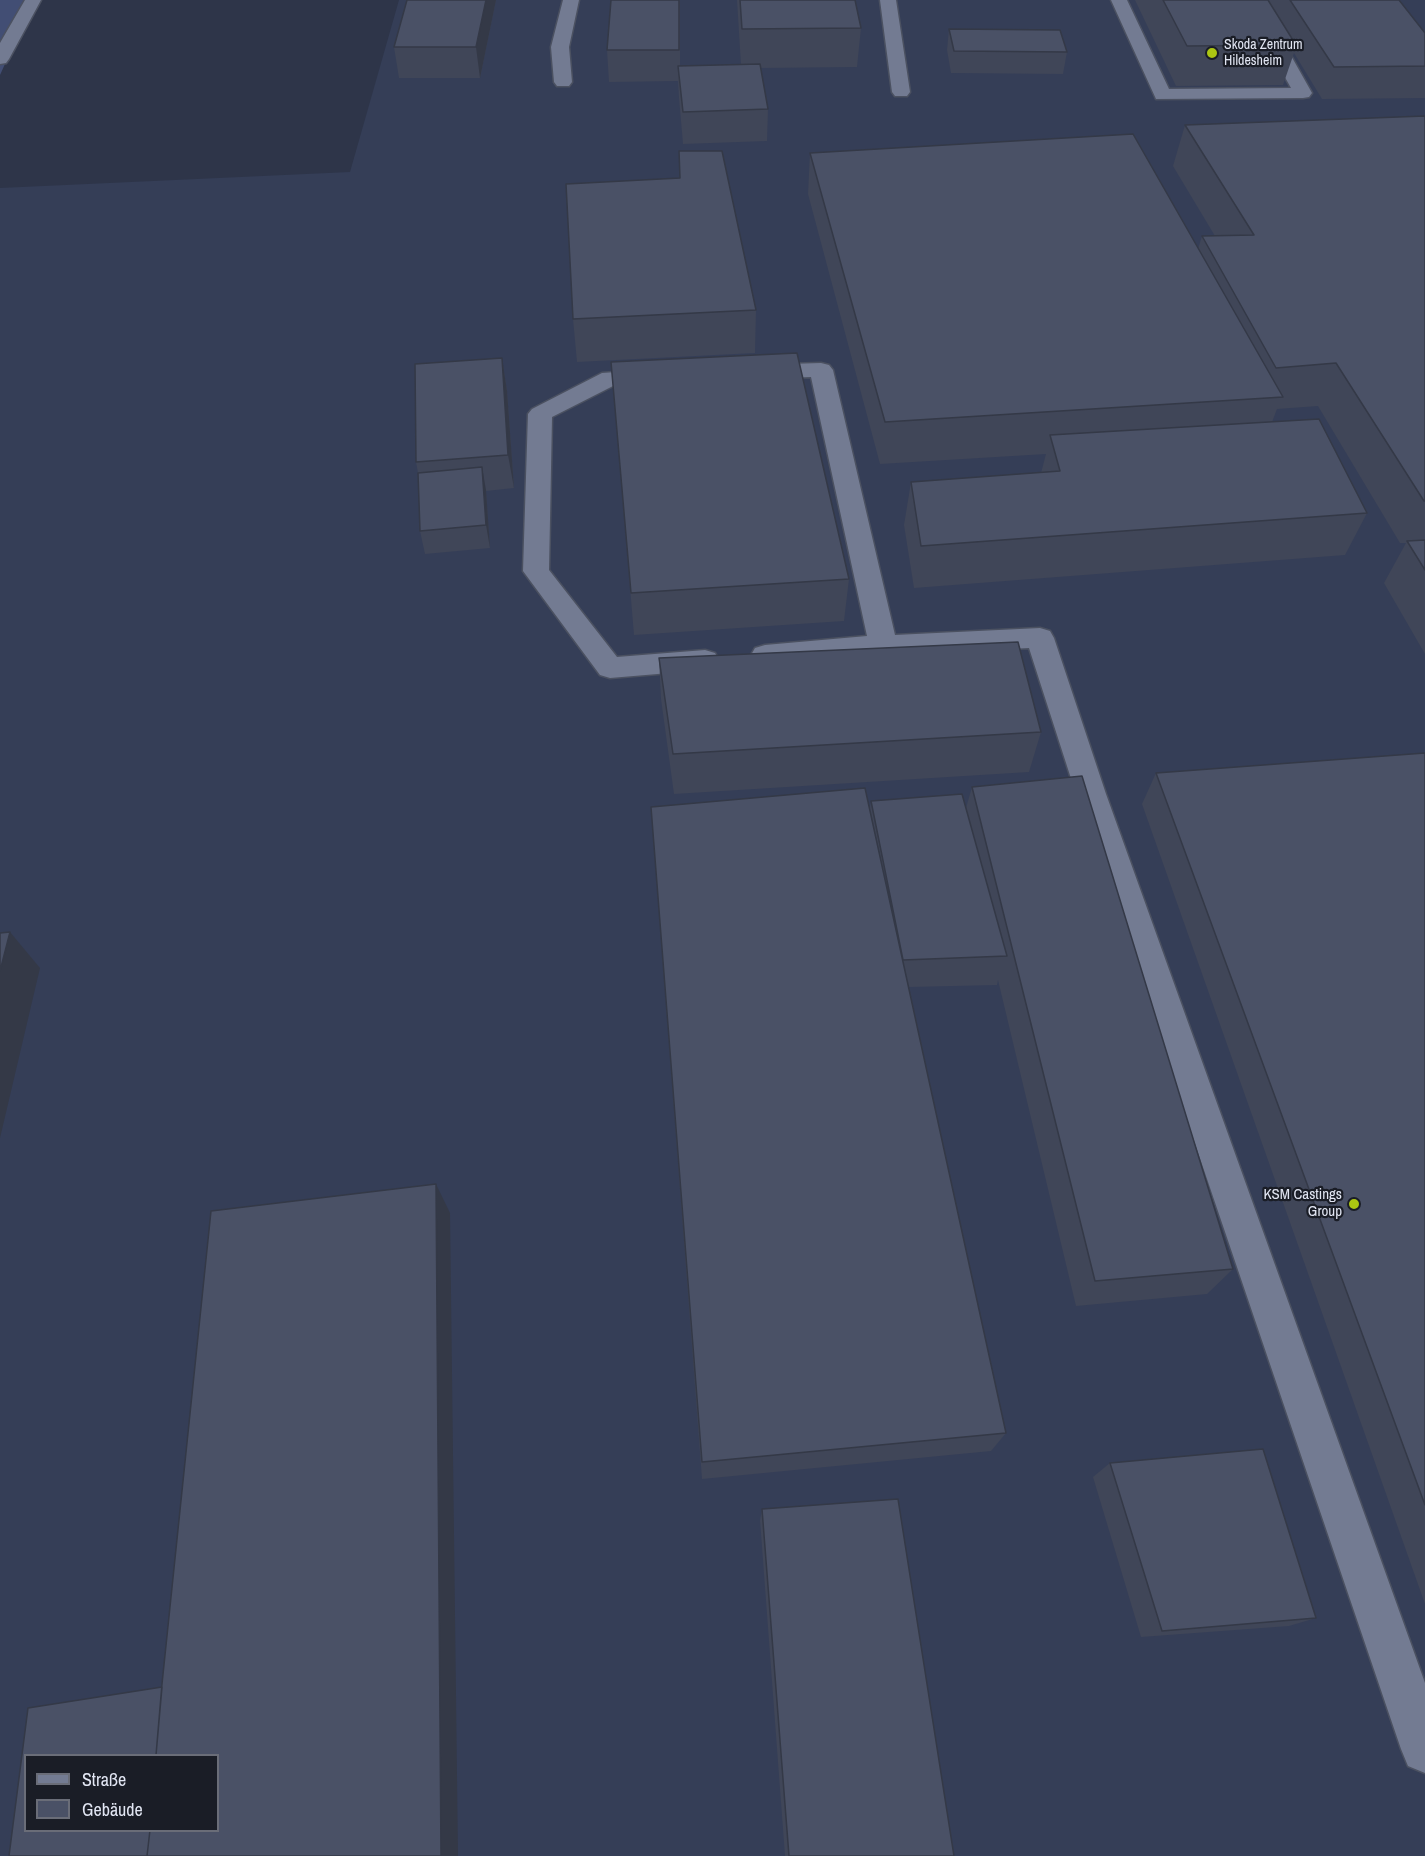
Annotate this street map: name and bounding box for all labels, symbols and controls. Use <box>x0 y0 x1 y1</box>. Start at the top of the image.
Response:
place label: Skoda Zentrum Hildesheim <box>1224 37 1302 70</box>
marker: Skoda Zentrum Hildesheim <box>1205 46 1219 60</box>
place label: KSM Castings Group <box>1263 1186 1342 1221</box>
marker: KSM Castings Group <box>1347 1197 1361 1211</box>
legend <box>24 1754 219 1832</box>
text: Straße <box>82 1767 126 1792</box>
text: Gebäude <box>82 1797 143 1822</box>

